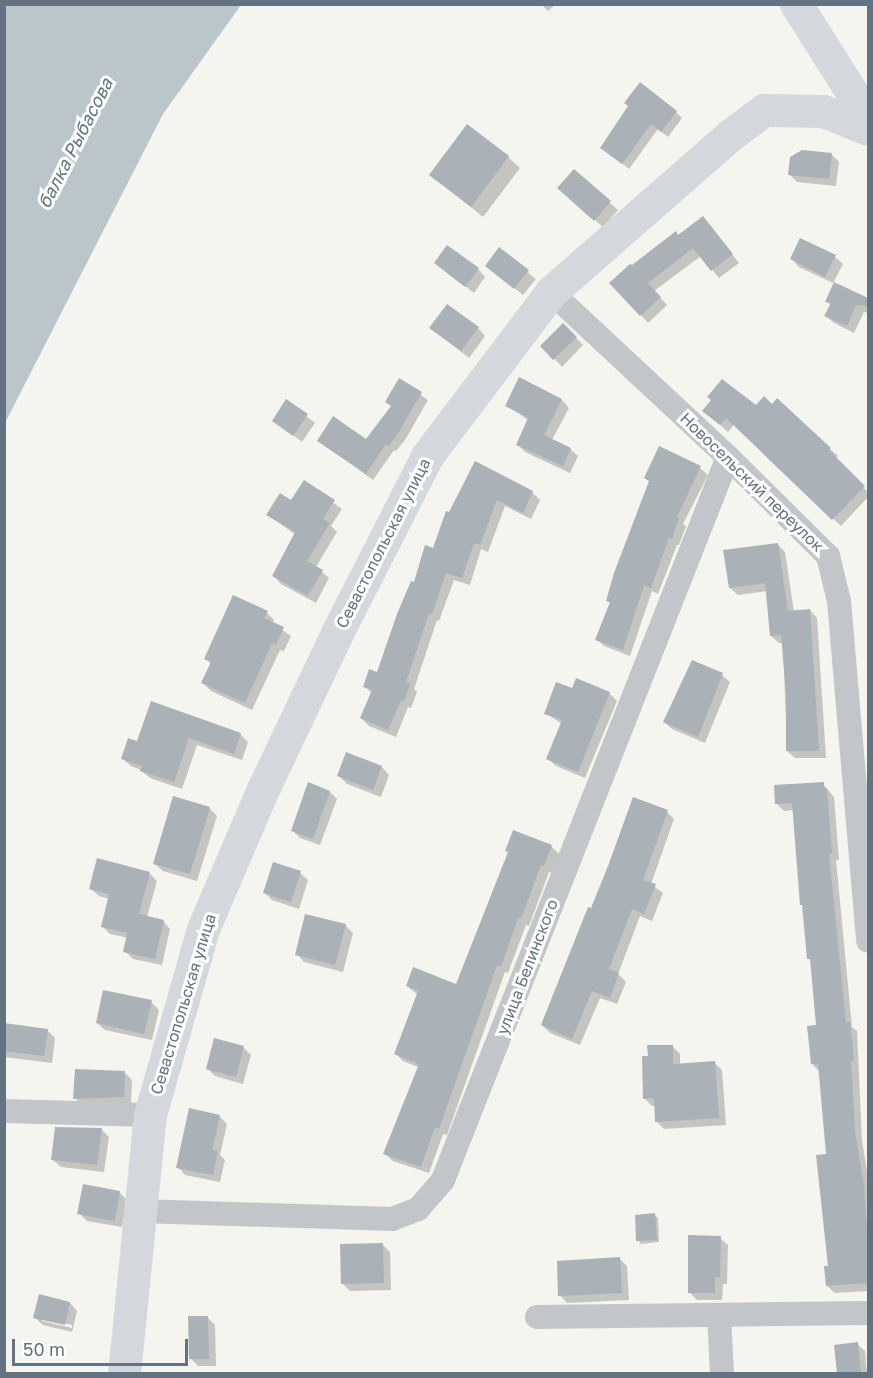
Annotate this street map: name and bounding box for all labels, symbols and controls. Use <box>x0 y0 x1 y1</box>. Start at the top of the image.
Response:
water label: балка Рыбасова <box>33 74 117 212</box>
street label: Новосельский переулок <box>676 408 828 556</box>
street label: Севастопольская улица <box>332 455 434 631</box>
street label: улица Белинского <box>492 897 562 1037</box>
street label: Севастопольская улица <box>146 911 220 1097</box>
scale bar <box>15 1327 190 1365</box>
text: 50 m <box>23 1338 65 1360</box>

